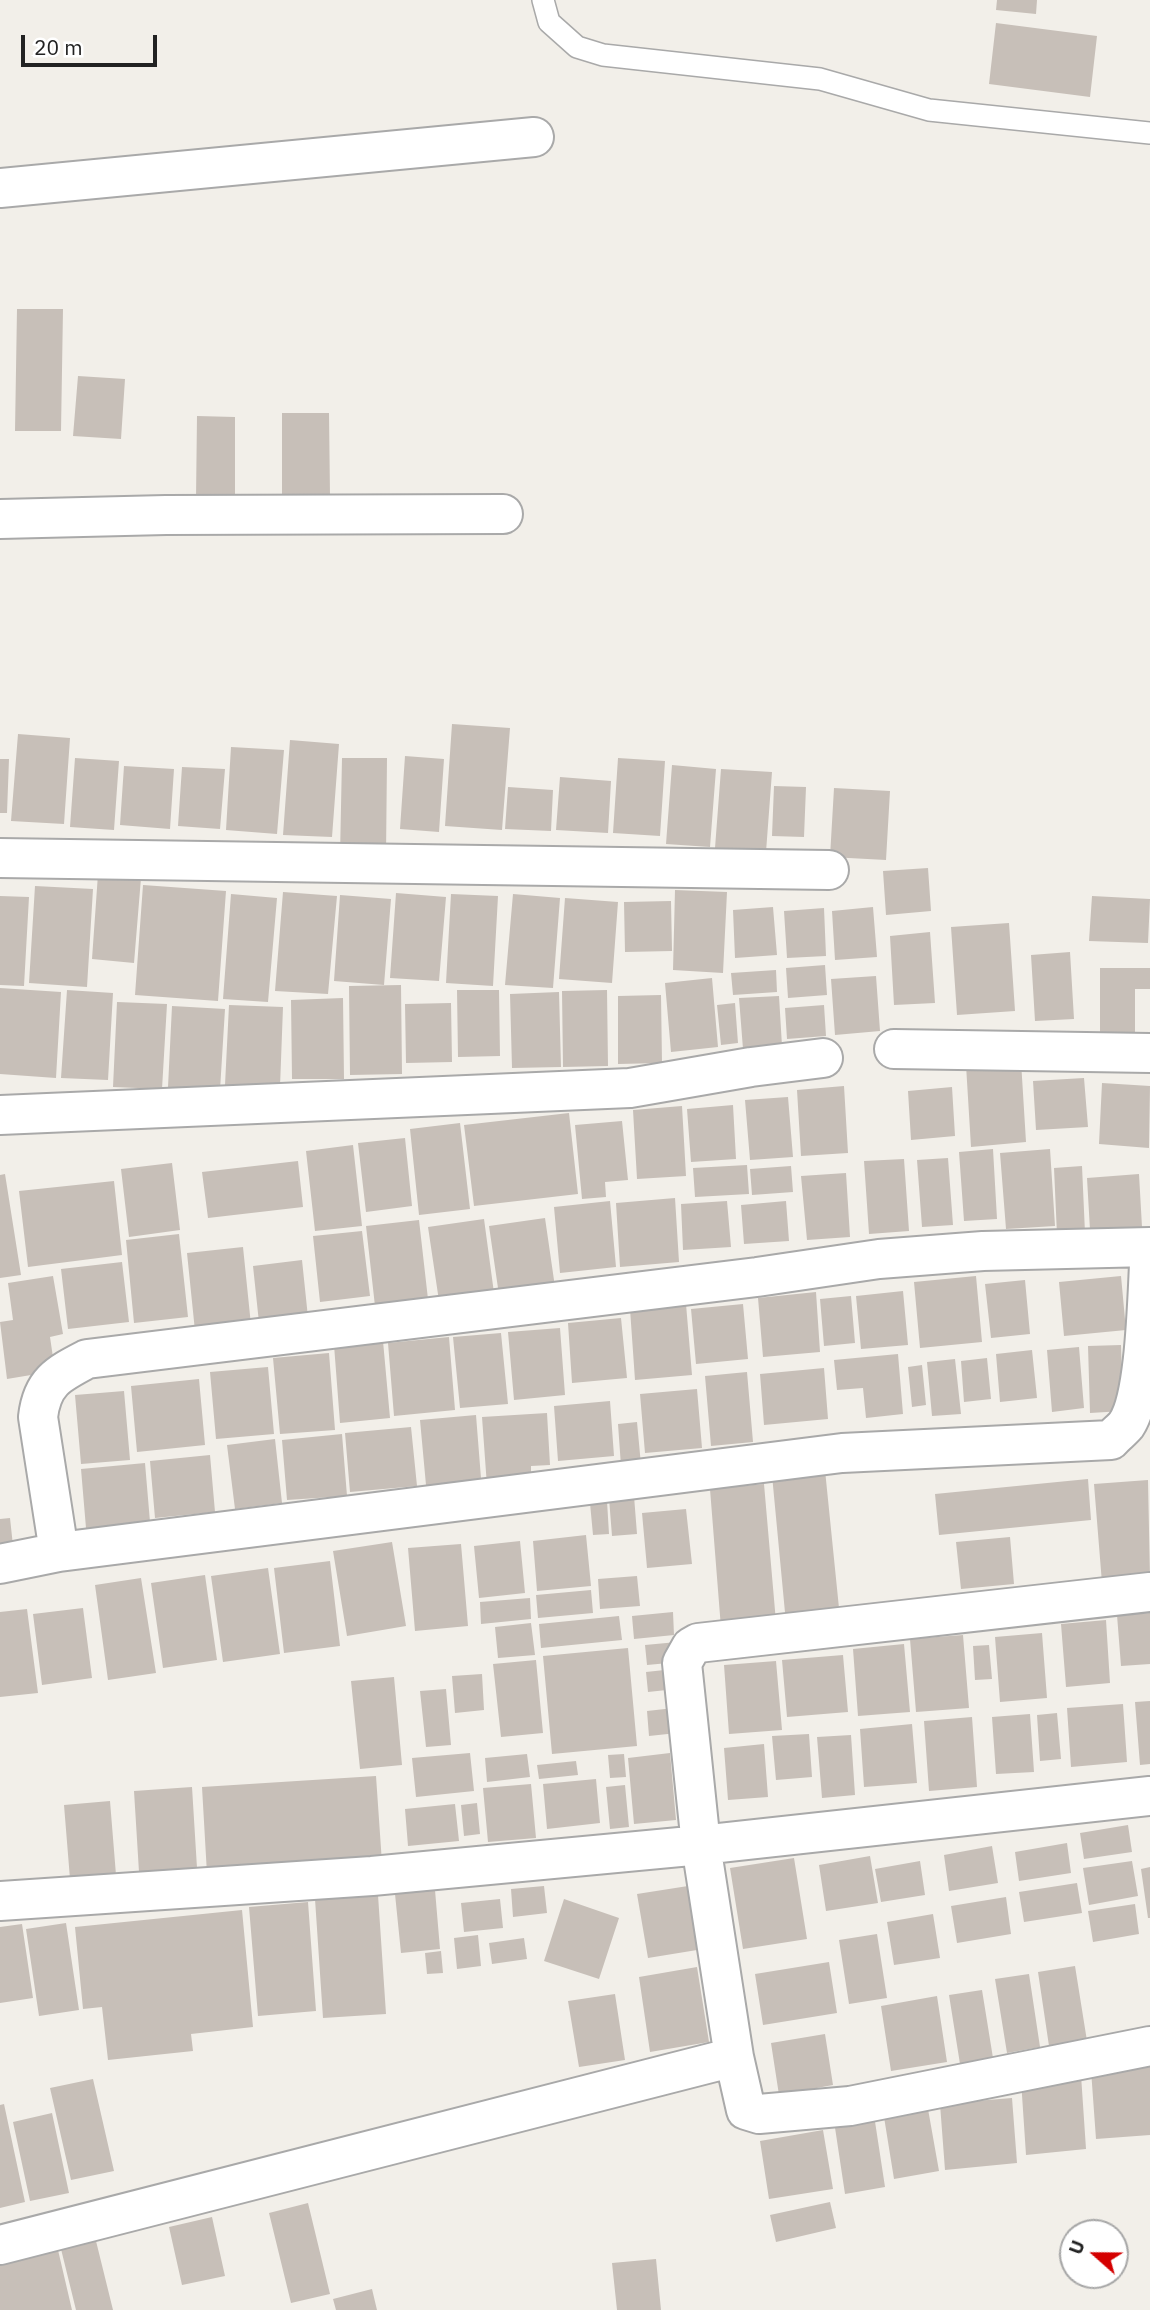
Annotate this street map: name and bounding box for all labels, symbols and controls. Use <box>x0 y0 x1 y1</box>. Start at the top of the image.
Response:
scale bar <box>24 21 161 65</box>
text: 20 m <box>34 33 83 61</box>
north arrow <box>1059 2219 1129 2289</box>
text: U <box>1063 2237 1090 2258</box>

